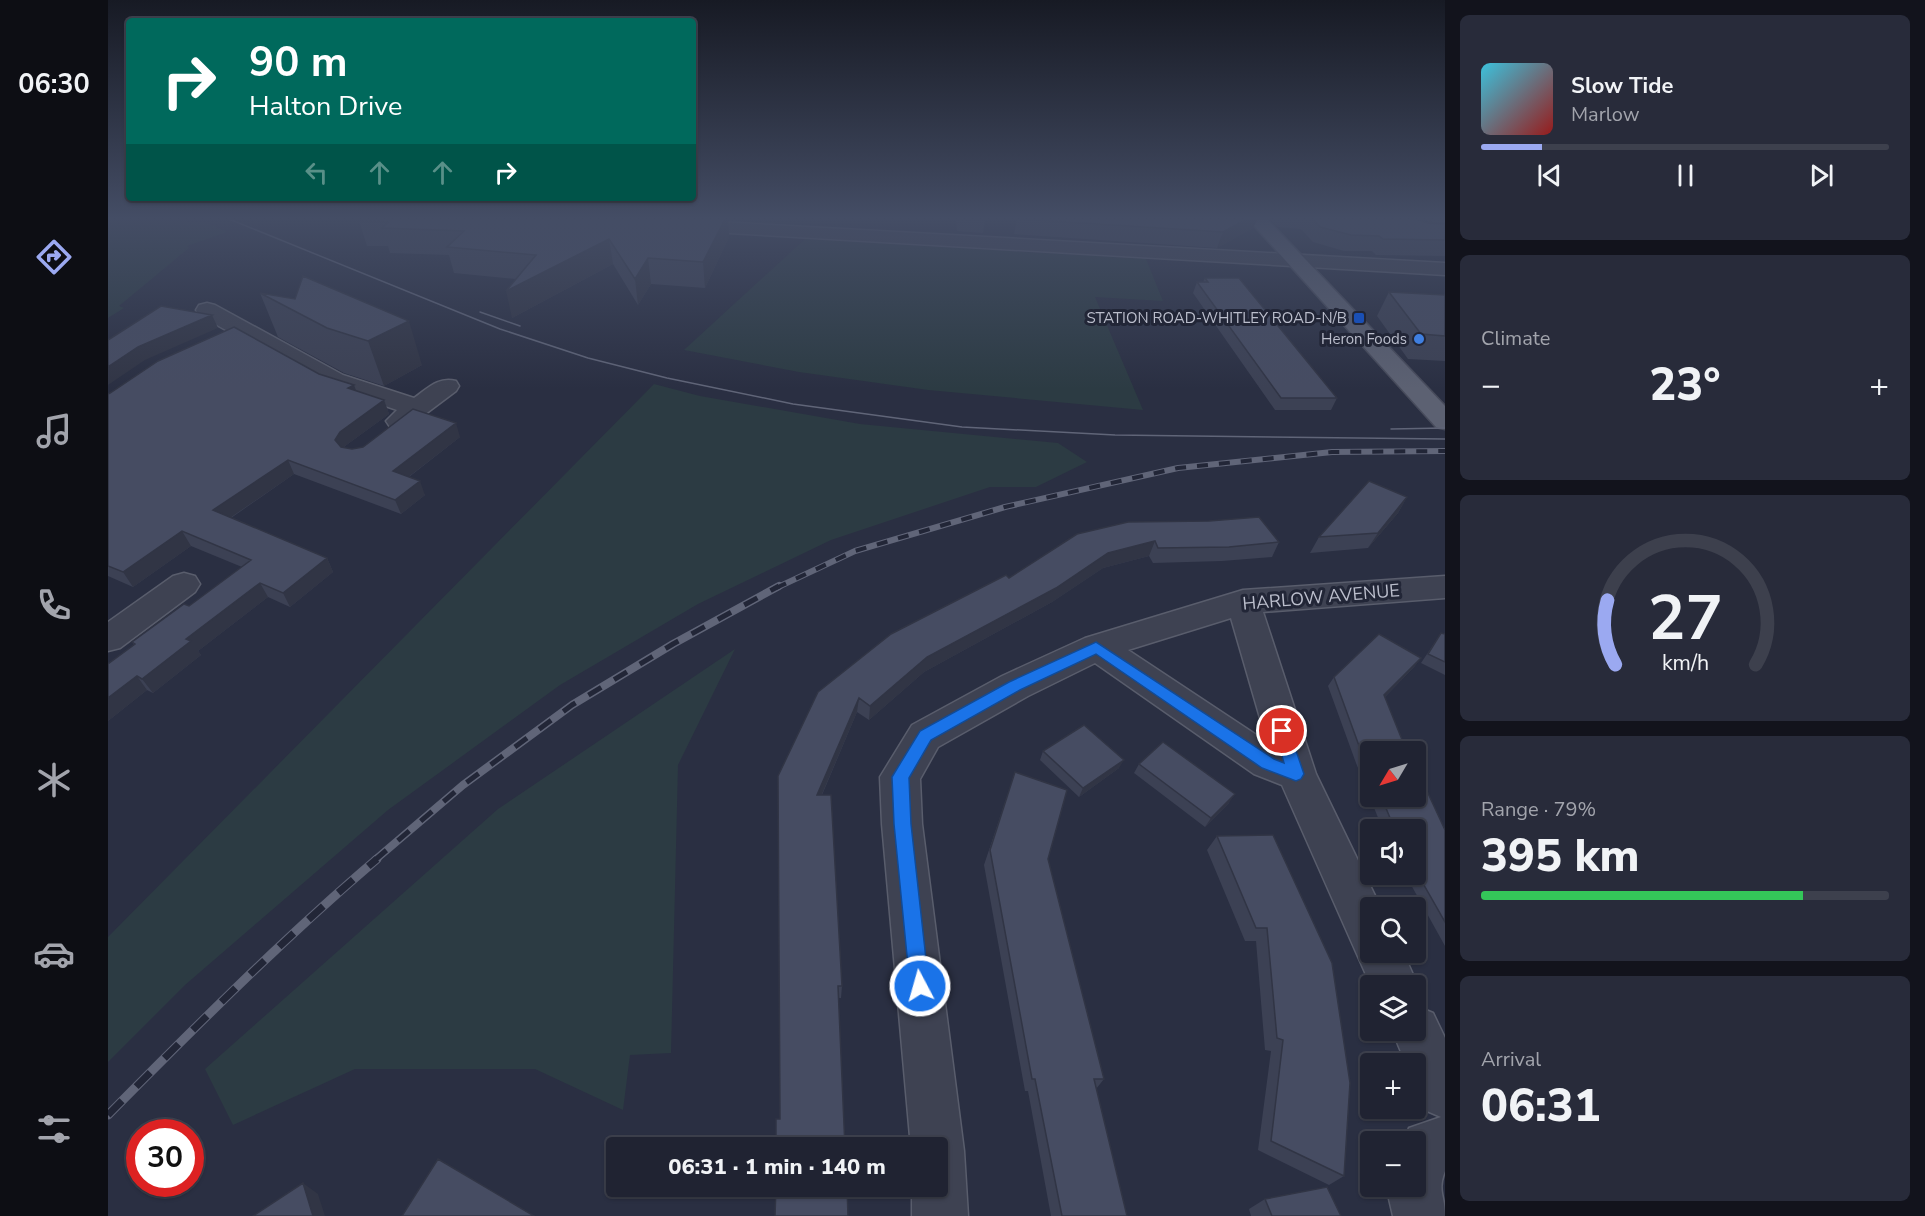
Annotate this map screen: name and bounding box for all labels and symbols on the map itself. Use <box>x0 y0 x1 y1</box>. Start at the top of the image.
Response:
place label: STATION ROAD-WHITLEY ROAD-N/B <box>1086 308 1347 328</box>
marker: STATION ROAD-WHITLEY ROAD-N/B <box>1352 311 1366 325</box>
place label: Heron Foods <box>1321 329 1407 349</box>
marker: Heron Foods <box>1412 332 1426 346</box>
street label: HARLOW AVENUE <box>1241 578 1401 616</box>
pin <box>1256 705 1307 756</box>
north arrow <box>1360 741 1426 807</box>
position arrow <box>888 954 952 1018</box>
speed limit sign: 30 <box>126 1119 204 1197</box>

